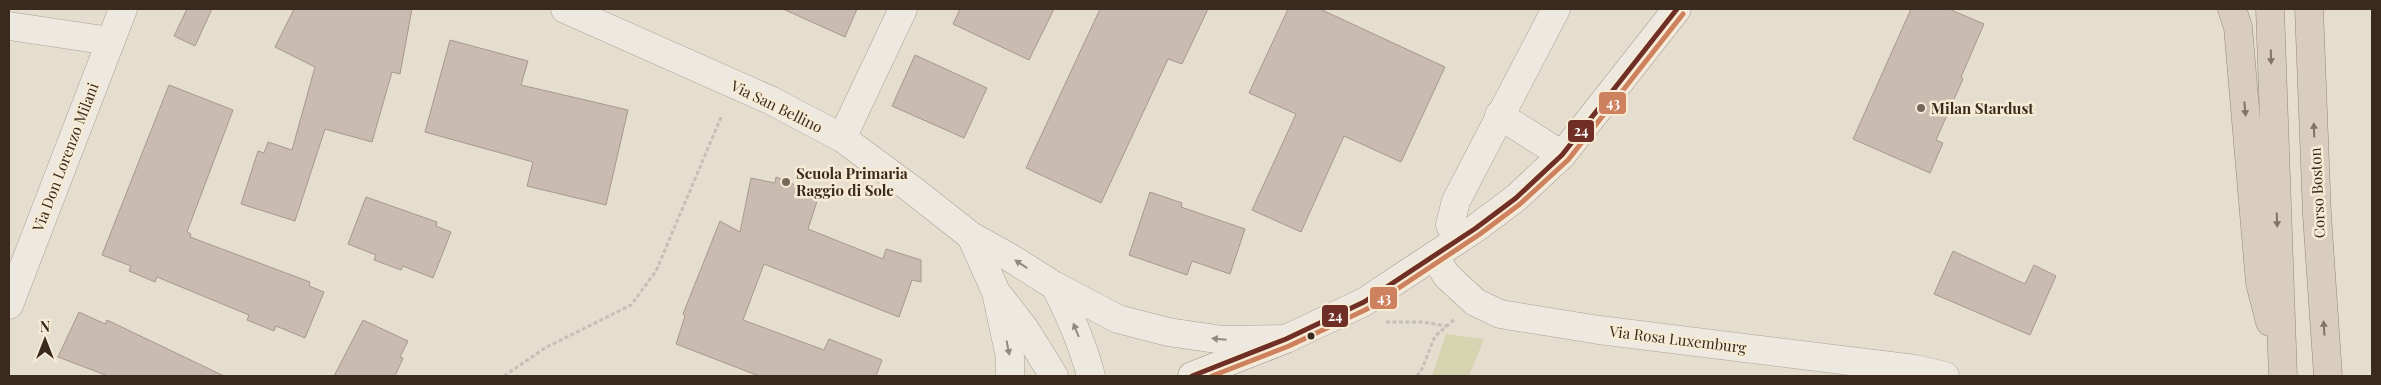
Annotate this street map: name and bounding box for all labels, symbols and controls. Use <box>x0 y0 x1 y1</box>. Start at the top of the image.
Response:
one-way arrow <box>2268 50 2276 66</box>
street label: Via San Bellino <box>727 75 826 137</box>
street label: Via Don Lorenzo Milani <box>27 79 103 235</box>
line badge: 43 <box>1598 91 1627 115</box>
text: 43 <box>1606 93 1620 112</box>
place label: Milan Stardust <box>1931 98 2034 118</box>
one-way arrow <box>2241 101 2249 117</box>
marker: Milan Stardust <box>1915 102 1927 114</box>
line badge: 24 <box>1567 119 1595 143</box>
text: 24 <box>1574 121 1588 140</box>
one-way arrow <box>2309 122 2317 138</box>
street label: Corso Boston <box>2305 147 2329 239</box>
place label: Scuola Primaria Raggio di Sole <box>796 163 908 200</box>
marker: Scuola Primaria Raggio di Sole <box>780 176 792 188</box>
one-way arrow <box>2274 212 2282 228</box>
one-way arrow <box>1014 260 1028 269</box>
line badge: 43 <box>1369 286 1398 310</box>
text: 43 <box>1377 288 1391 307</box>
line badge: 24 <box>1321 304 1349 328</box>
text: 24 <box>1328 306 1342 325</box>
north arrow <box>20 315 70 365</box>
text: N <box>40 317 50 336</box>
one-way arrow <box>2320 319 2328 335</box>
street label: Via Rosa Luxemburg <box>1607 321 1748 357</box>
one-way arrow <box>1071 323 1079 337</box>
unlabelled marker <box>1306 331 1316 341</box>
one-way arrow <box>1211 335 1227 343</box>
one-way arrow <box>1004 340 1012 356</box>

